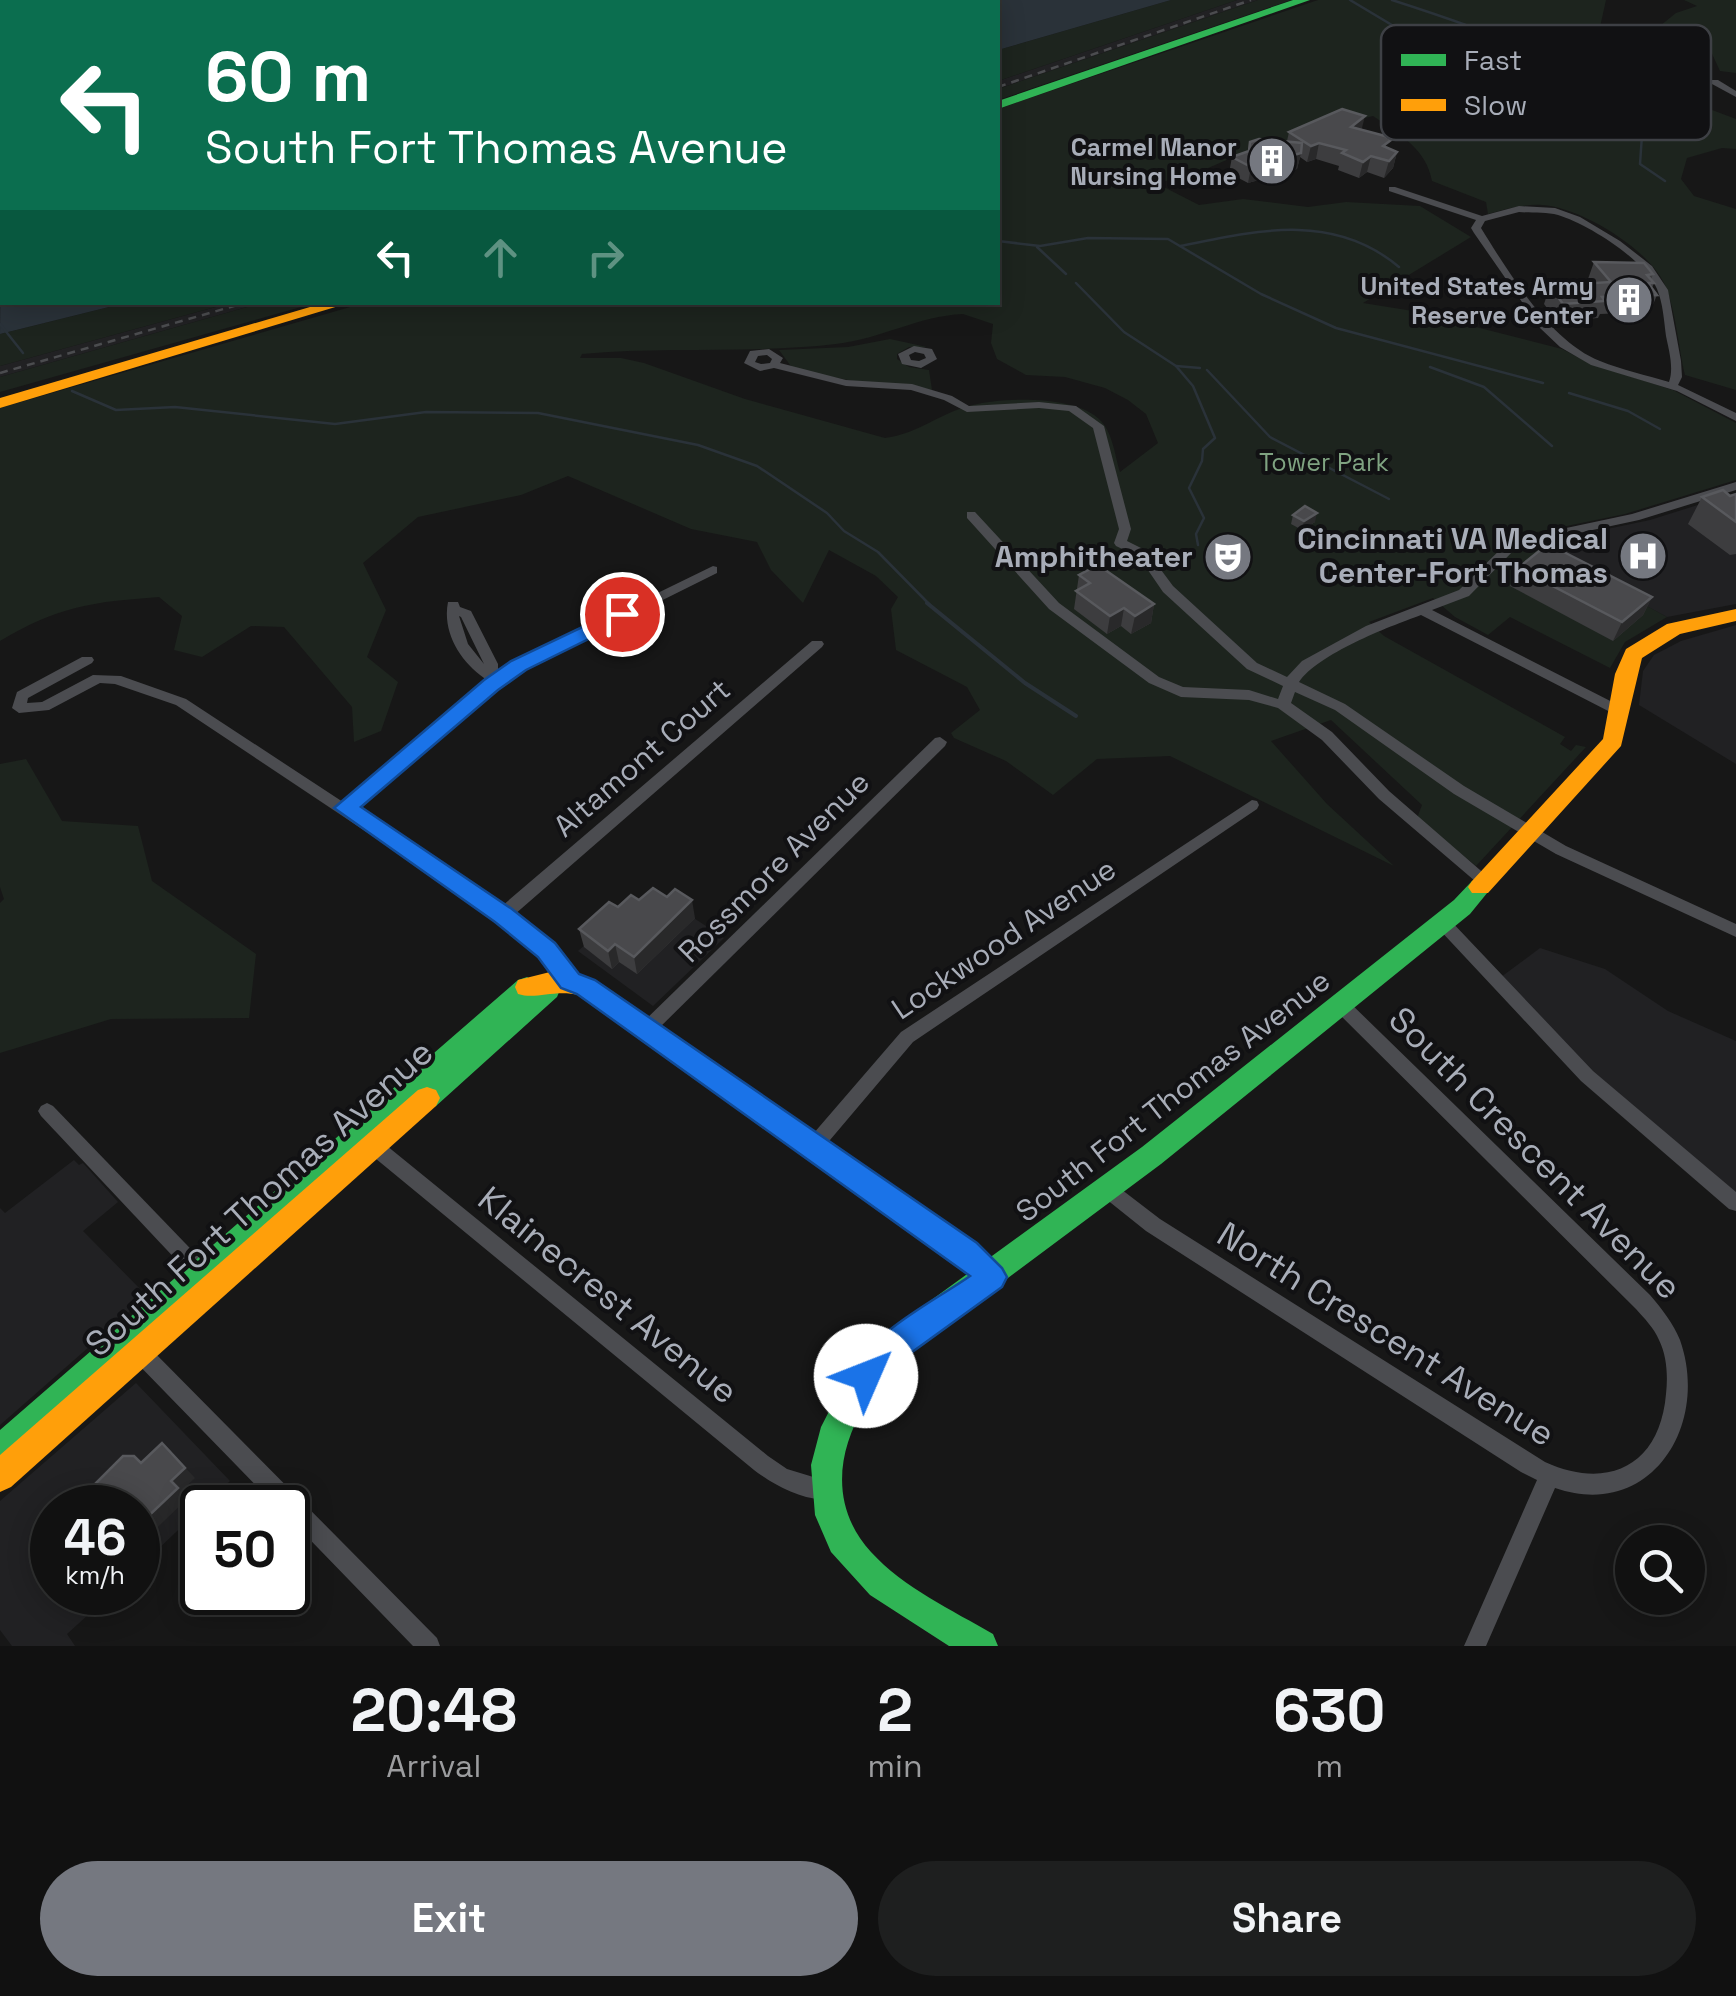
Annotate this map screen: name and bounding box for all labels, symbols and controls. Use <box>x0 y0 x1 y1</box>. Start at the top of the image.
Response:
legend <box>1381 25 1711 140</box>
text: 60 m <box>205 32 371 121</box>
icon: left <box>40 40 170 170</box>
text: Fast <box>1464 42 1522 78</box>
text: Slow <box>1464 87 1527 123</box>
text: South Fort Thomas Avenue <box>205 119 788 176</box>
place label: Carmel Manor Nursing Home <box>1070 131 1237 192</box>
building icon: Carmel Manor Nursing Home <box>1246 135 1298 187</box>
icon: left <box>368 230 423 285</box>
icon: ahead <box>473 230 528 285</box>
icon: right <box>578 230 633 285</box>
place label: United States Army Reserve Center <box>1361 270 1594 331</box>
building icon: United States Army Reserve Center <box>1603 274 1655 326</box>
park label: Tower Park <box>1259 446 1389 478</box>
place label: Cincinnati VA Medical Center-Fort Thomas <box>1297 519 1608 592</box>
hospital icon: Cincinnati VA Medical Center-Fort Thomas <box>1617 530 1669 582</box>
theatre icon: Amphitheater <box>1202 531 1254 583</box>
place label: Amphitheater <box>995 537 1193 576</box>
pin <box>580 572 665 657</box>
icon: arrive <box>595 587 650 642</box>
street label: Altamont Court <box>545 670 738 845</box>
street label: Rossmore Avenue <box>670 763 878 971</box>
street label: Lockwood Avenue <box>884 849 1123 1028</box>
street label: South Fort Thomas Avenue <box>1008 961 1338 1231</box>
street label: South Crescent Avenue <box>1379 997 1691 1309</box>
street label: South Fort Thomas Avenue <box>76 1030 442 1366</box>
street label: Klainecrest Avenue <box>469 1177 747 1413</box>
street label: North Crescent Avenue <box>1209 1212 1563 1456</box>
position arrow <box>814 1324 918 1428</box>
speed limit sign: 50 <box>180 1485 310 1615</box>
text: 46 <box>64 1506 126 1570</box>
map controls <box>1615 1525 1705 1615</box>
button: search <box>1615 1525 1705 1615</box>
text: km/h <box>65 1559 125 1591</box>
text: 20:48 <box>351 1672 517 1749</box>
text: 2 <box>877 1672 913 1749</box>
text: 630 <box>1273 1672 1386 1749</box>
text: Arrival <box>386 1746 481 1786</box>
text: min <box>868 1746 923 1786</box>
text: m <box>1316 1746 1343 1786</box>
button: Exit <box>40 1861 858 1976</box>
button: Share <box>878 1861 1696 1976</box>

